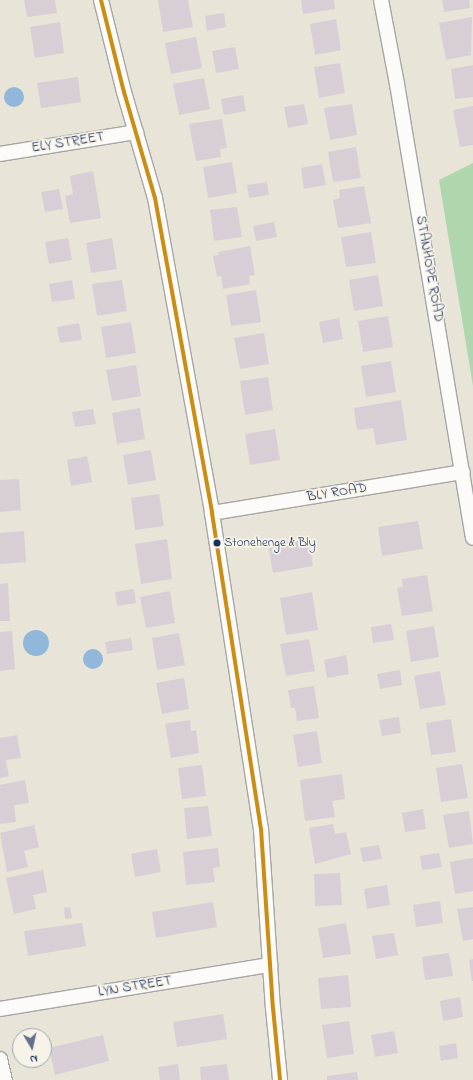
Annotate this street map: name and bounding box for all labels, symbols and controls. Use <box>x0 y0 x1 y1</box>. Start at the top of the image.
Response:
street label: ELY STREET <box>30 129 106 157</box>
street label: STANHOPE ROAD <box>411 215 447 323</box>
street label: BLY ROAD <box>306 480 368 506</box>
place label: Stonehenge & Bly <box>224 535 316 551</box>
marker: Stonehenge & Bly <box>212 538 222 548</box>
street label: LYN STREET <box>97 973 173 1001</box>
north arrow <box>12 1028 52 1068</box>
text: N <box>29 1050 39 1067</box>

